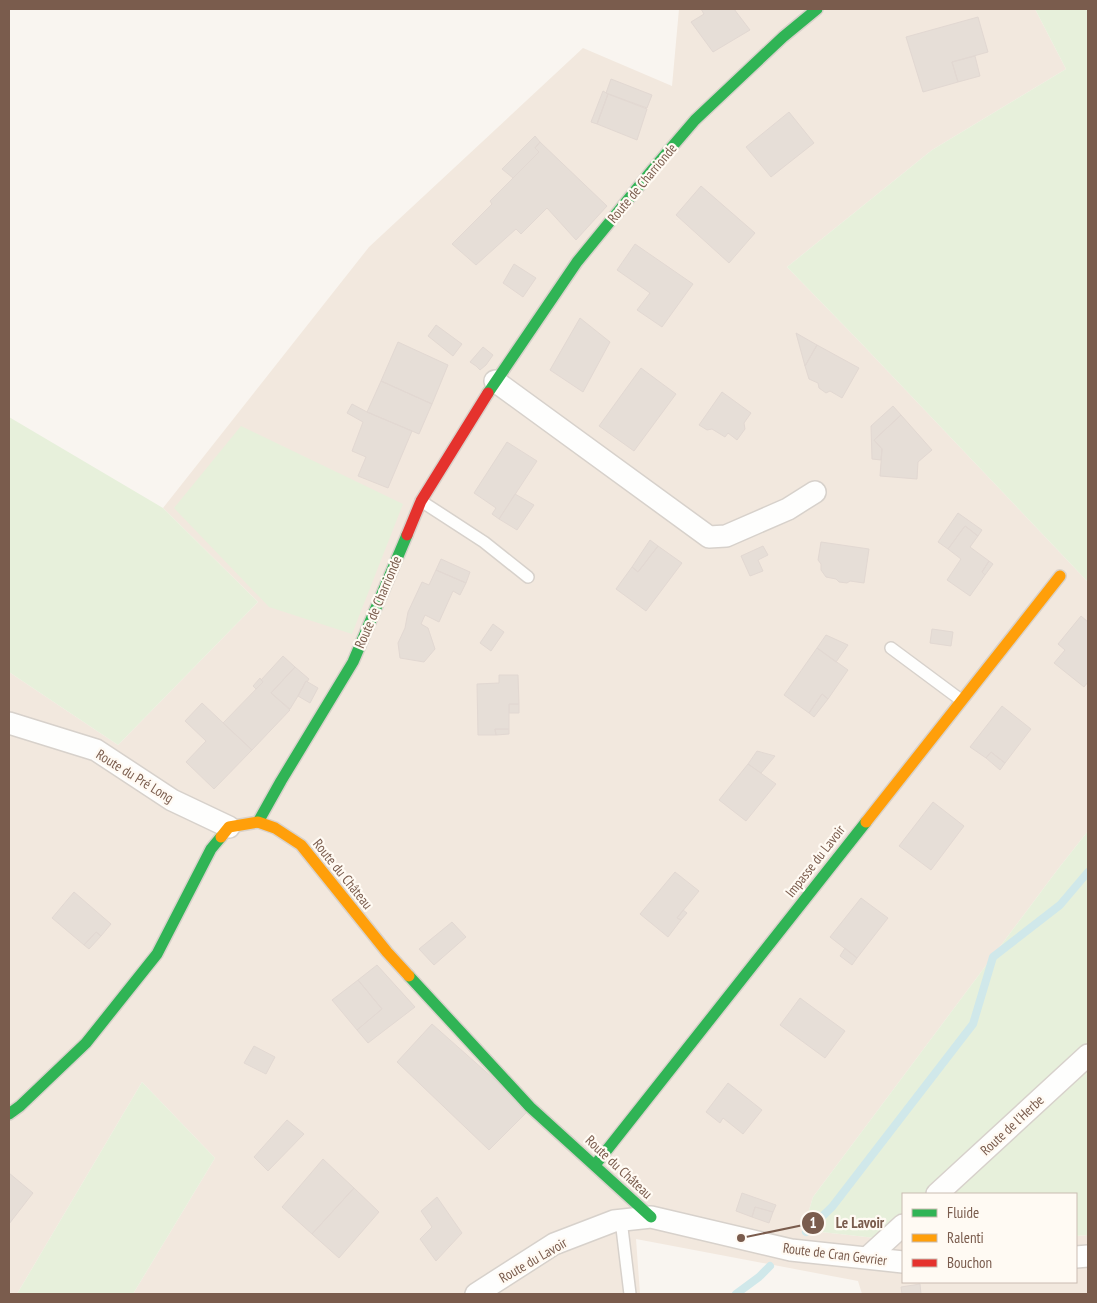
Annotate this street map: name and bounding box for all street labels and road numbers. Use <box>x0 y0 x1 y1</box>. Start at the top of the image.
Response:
street label: Route de Charrionde <box>603 139 681 227</box>
street label: Route de Charrionde <box>350 553 406 651</box>
street label: Route du Pré Long <box>93 745 177 807</box>
street label: Impasse du Lavoir <box>781 821 849 901</box>
street label: Route du Château <box>309 835 377 913</box>
street label: Route de l'Herbe <box>976 1091 1048 1159</box>
street label: Route du Château <box>582 1131 656 1203</box>
street label: Route du Lavoir <box>496 1233 570 1287</box>
street label: Route de Cran Gevrier <box>782 1239 888 1269</box>

